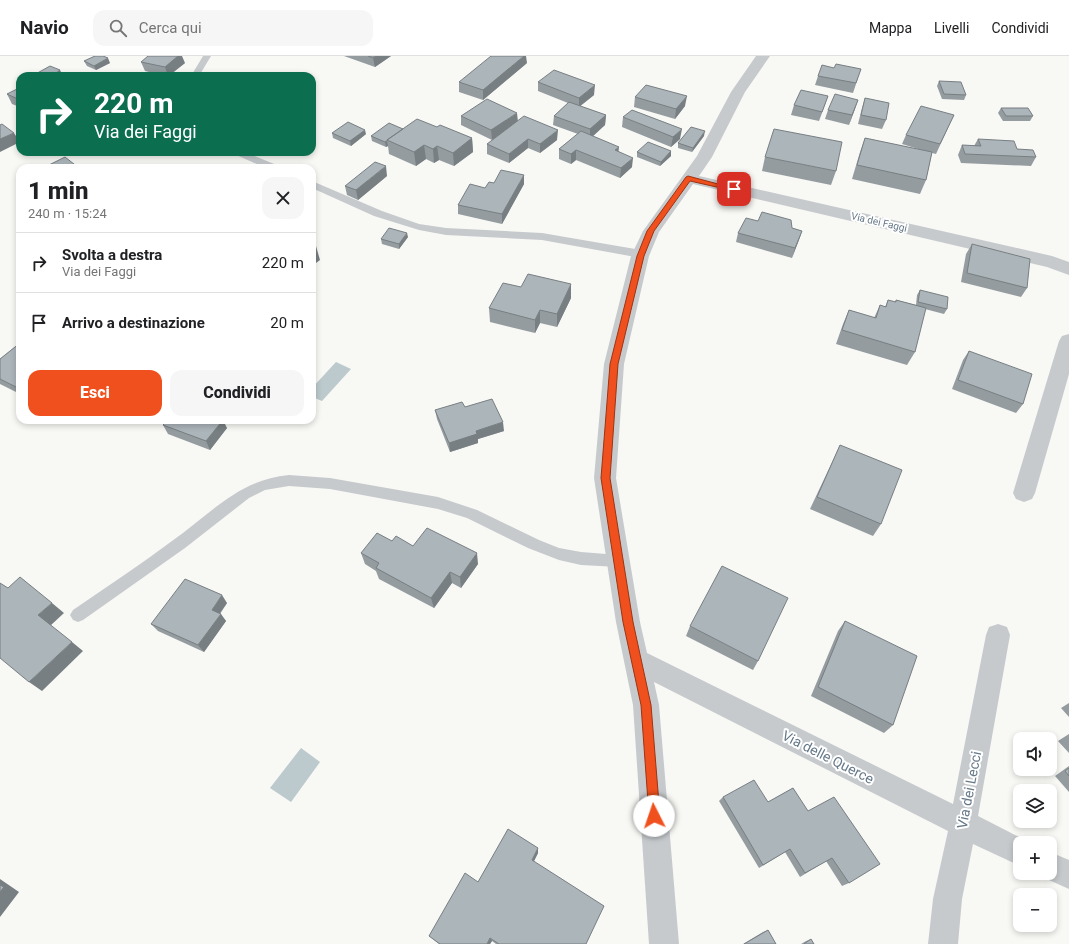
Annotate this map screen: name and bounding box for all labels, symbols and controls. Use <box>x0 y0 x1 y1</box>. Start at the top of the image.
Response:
search box <box>93 10 373 46</box>
text: Navio <box>20 16 69 39</box>
icon: search <box>107 17 129 39</box>
text: Cerca qui <box>139 19 202 37</box>
text: Mappa <box>869 20 912 36</box>
text: Livelli <box>934 20 969 36</box>
text: Condividi <box>991 20 1049 36</box>
text: 220 m <box>94 87 173 120</box>
icon: right <box>28 88 80 140</box>
text: Via dei Faggi <box>94 121 197 142</box>
pin <box>717 172 751 206</box>
text: 1 min <box>28 177 89 205</box>
button: close <box>262 177 304 219</box>
icon: arrive <box>723 178 745 200</box>
text: 240 m · 15:24 <box>28 206 107 221</box>
street label: Via dei Faggi <box>850 210 908 234</box>
text: Svolta a destra <box>62 246 162 264</box>
icon: right <box>28 252 50 274</box>
text: 220 m <box>262 254 304 272</box>
text: Via dei Faggi <box>62 264 136 279</box>
icon: arrive <box>28 312 50 334</box>
text: Arrivo a destinazione <box>62 314 205 332</box>
text: 20 m <box>270 314 304 332</box>
button: Esci <box>28 370 162 416</box>
button: Condividi <box>170 370 304 416</box>
street label: Via delle Querce <box>780 727 876 787</box>
map controls <box>1013 732 1057 932</box>
button: sound <box>1013 732 1057 776</box>
street label: Via dei Lecci <box>954 750 984 830</box>
button: layers <box>1013 784 1057 828</box>
position arrow <box>633 795 675 837</box>
button: + <box>1013 836 1057 880</box>
button: − <box>1013 888 1057 932</box>

